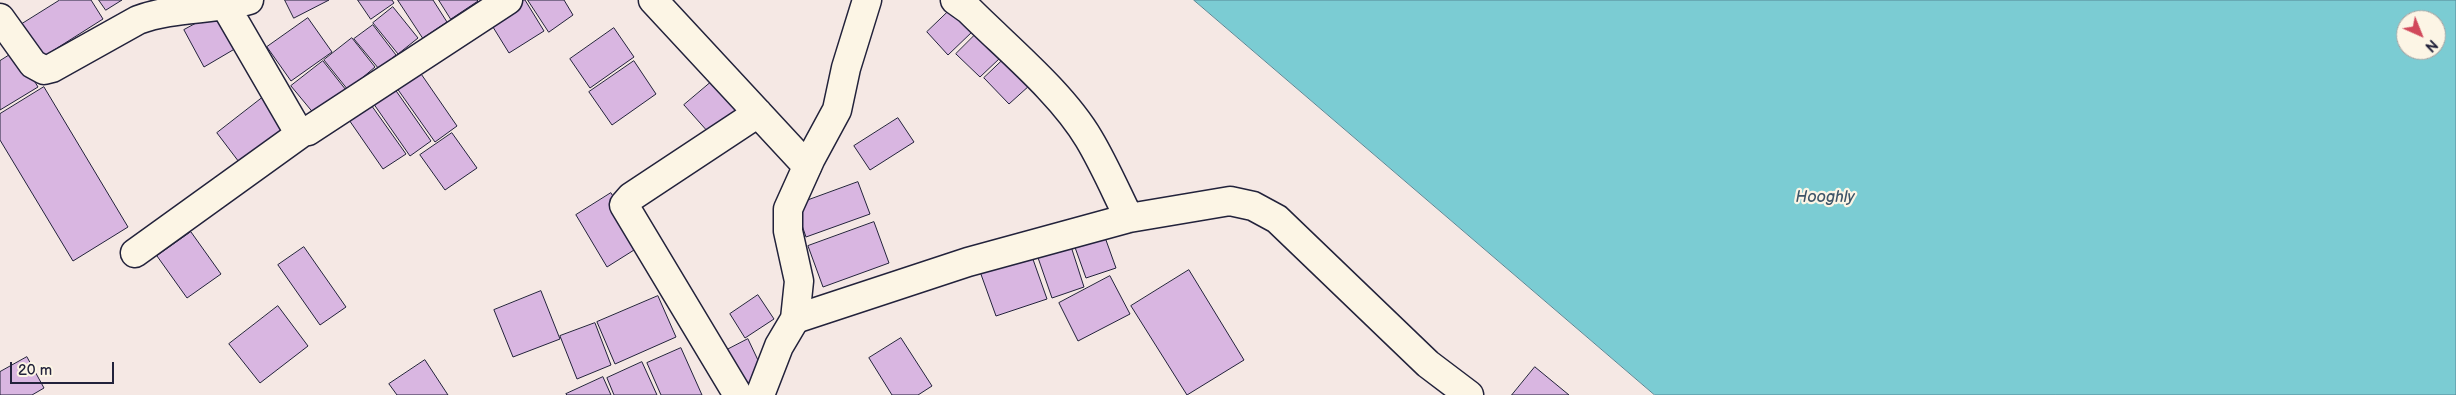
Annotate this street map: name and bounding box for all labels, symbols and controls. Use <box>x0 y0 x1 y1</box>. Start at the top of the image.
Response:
north arrow <box>2396 10 2446 60</box>
text: N <box>2421 36 2441 55</box>
water label: Hooghly <box>1795 188 1855 208</box>
scale bar <box>12 352 116 384</box>
text: 20 m <box>18 361 52 380</box>

